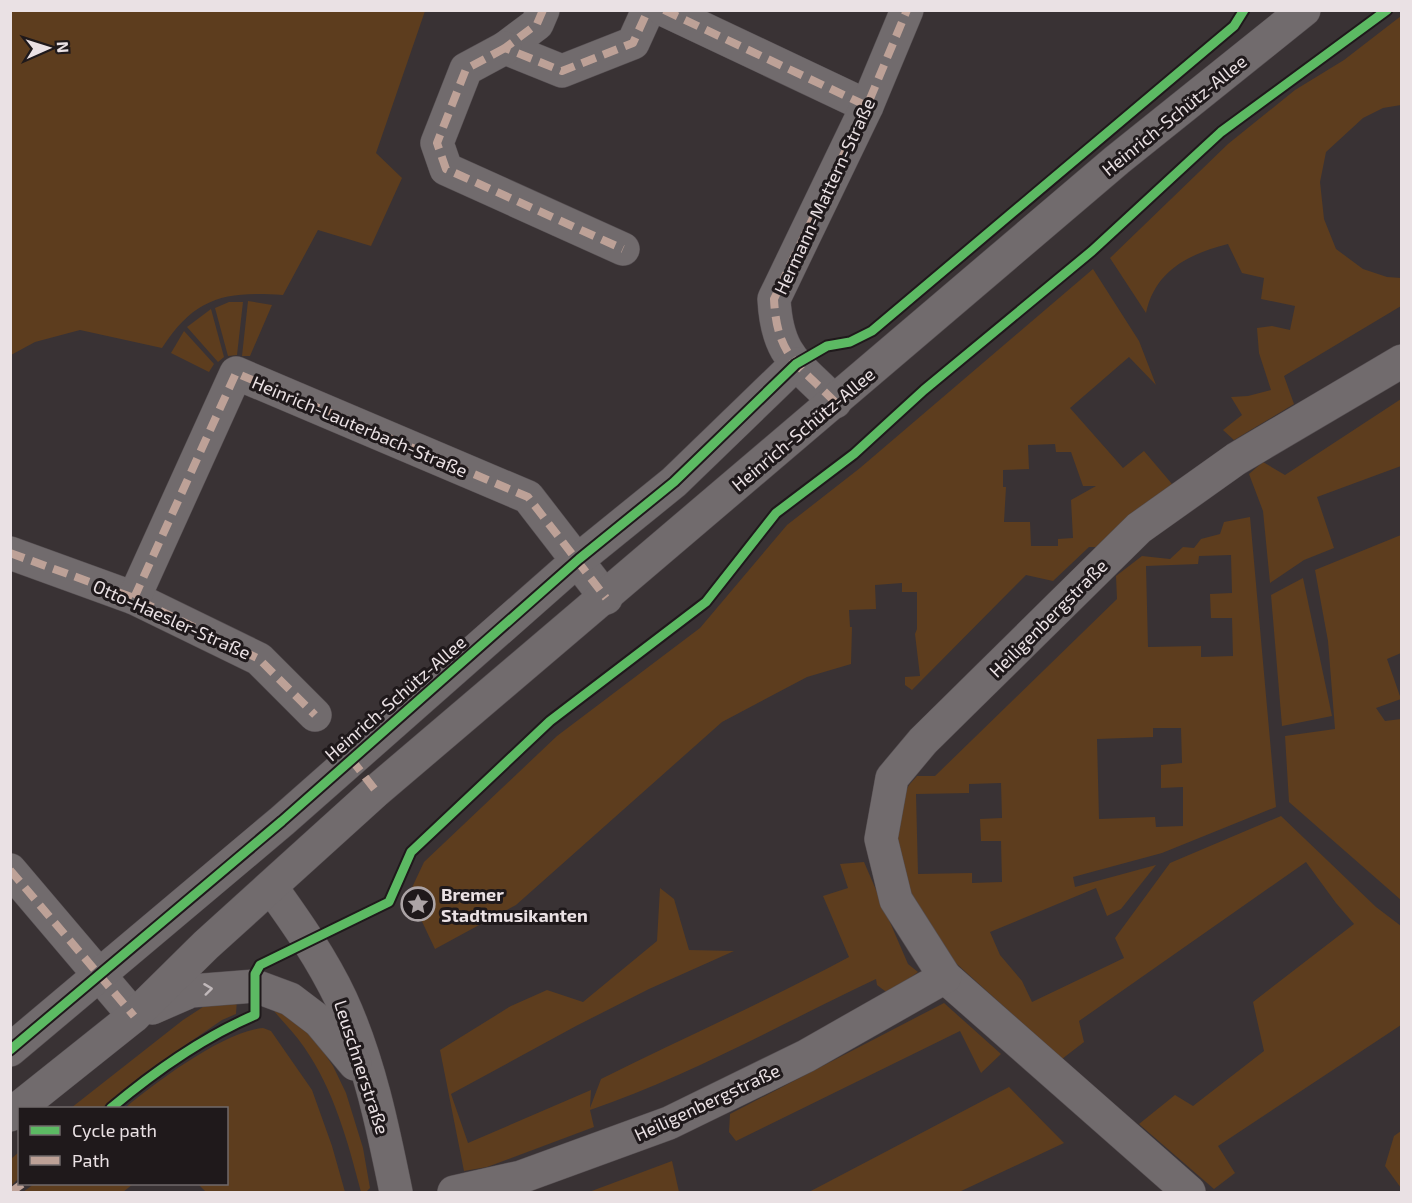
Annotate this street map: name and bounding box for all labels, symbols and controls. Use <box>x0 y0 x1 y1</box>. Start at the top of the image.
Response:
north arrow <box>18 18 78 78</box>
text: N <box>54 41 73 53</box>
street label: Heinrich-Schütz-Allee <box>1097 50 1251 180</box>
street label: Hermann-Mattern-Straße <box>769 94 879 298</box>
street label: Heinrich-Schütz-Allee <box>727 363 879 495</box>
street label: Heinrich-Lauterbach-Straße <box>249 371 471 481</box>
street label: Heiligenbergstraße <box>984 554 1112 682</box>
street label: Otto-Haesler-Straße <box>90 574 254 664</box>
street label: Heinrich-Schütz-Allee <box>320 631 470 765</box>
place label: Bremer Stadtmusikanten <box>441 883 588 926</box>
place icon: Bremer Stadtmusikanten <box>400 886 436 922</box>
one-way arrow <box>204 983 213 996</box>
street label: Leuschnerstraße <box>330 997 394 1137</box>
street label: Heiligenbergstraße <box>631 1059 783 1145</box>
legend <box>18 1107 228 1185</box>
text: Cycle path <box>72 1119 157 1141</box>
text: Path <box>72 1149 110 1171</box>

